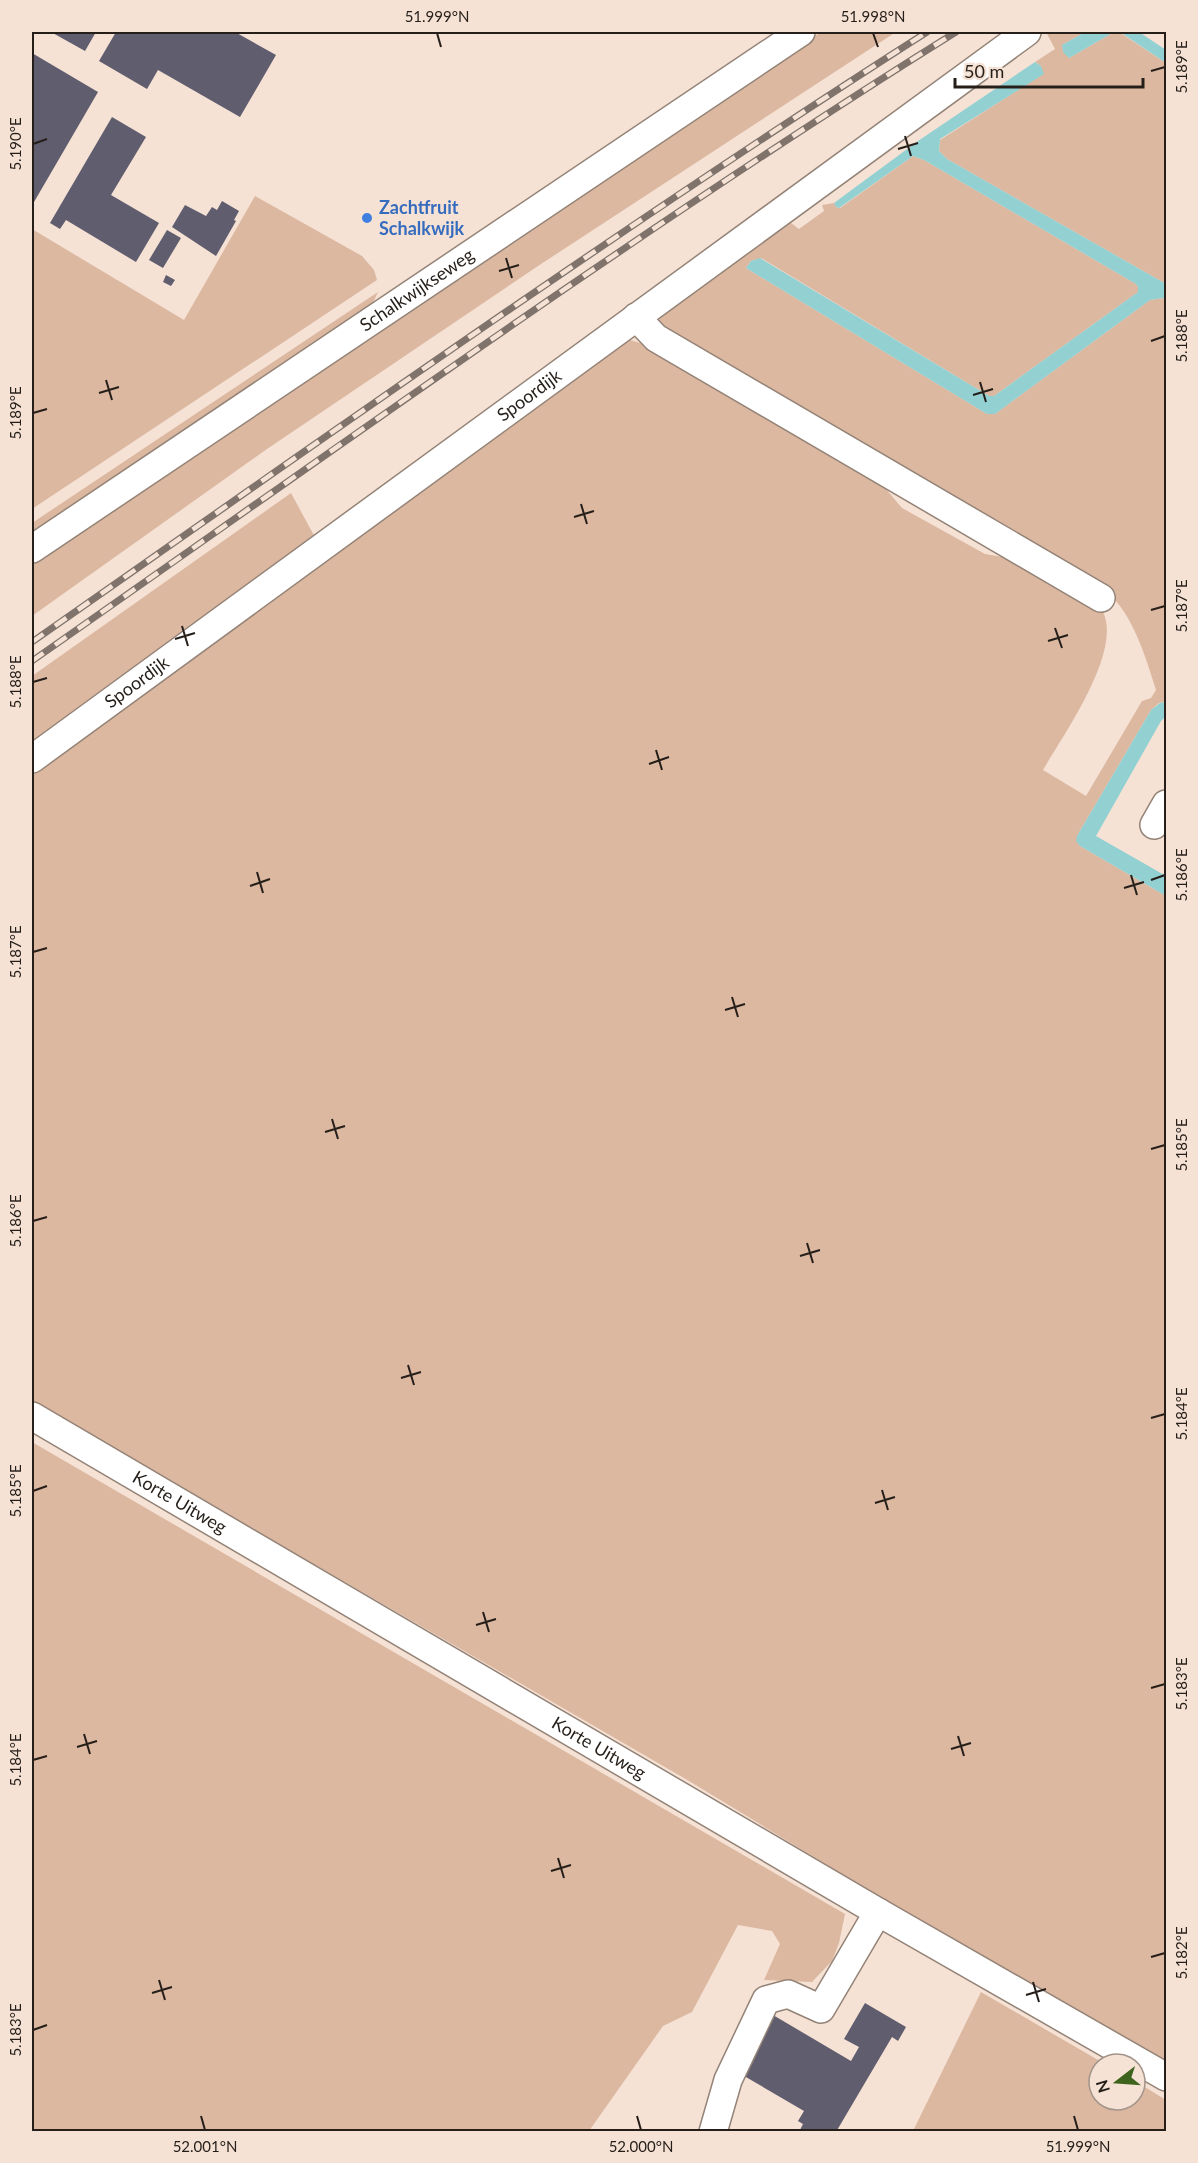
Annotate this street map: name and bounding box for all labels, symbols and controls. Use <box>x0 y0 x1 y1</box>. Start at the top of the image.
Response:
text: 51.999°N <box>405 7 469 25</box>
text: 51.998°N <box>841 7 905 25</box>
text: 5.189°E <box>1172 40 1190 94</box>
scale bar <box>955 51 1142 89</box>
text: 50 m <box>964 60 1004 82</box>
text: 5.190°E <box>6 117 24 171</box>
place label: Zachtfruit Schalkwijk <box>379 196 464 239</box>
marker: Zachtfruit Schalkwijk <box>360 211 374 225</box>
street label: Schalkwijkseweg <box>355 243 478 335</box>
text: 5.188°E <box>1172 309 1190 363</box>
street label: Spoordijk <box>492 364 566 426</box>
text: 5.189°E <box>6 386 24 440</box>
text: 5.187°E <box>1172 579 1190 633</box>
street label: Spoordijk <box>100 650 174 712</box>
text: 5.188°E <box>6 655 24 709</box>
text: 5.186°E <box>1172 848 1190 902</box>
text: 5.187°E <box>6 925 24 979</box>
text: 5.185°E <box>1172 1118 1190 1172</box>
text: 5.186°E <box>6 1194 24 1248</box>
text: 5.184°E <box>1172 1387 1190 1441</box>
text: 5.185°E <box>6 1464 24 1518</box>
street label: Korte Uitweg <box>129 1465 231 1538</box>
text: 5.183°E <box>1172 1657 1190 1711</box>
street label: Korte Uitweg <box>548 1711 650 1784</box>
text: 5.184°E <box>6 1733 24 1787</box>
text: 5.182°E <box>1172 1926 1190 1980</box>
text: 5.183°E <box>6 2003 24 2057</box>
north arrow <box>1087 2052 1147 2112</box>
text: N <box>1091 2078 1113 2095</box>
text: 52.001°N <box>173 2137 237 2155</box>
text: 52.000°N <box>609 2137 673 2155</box>
text: 51.999°N <box>1046 2137 1110 2155</box>

